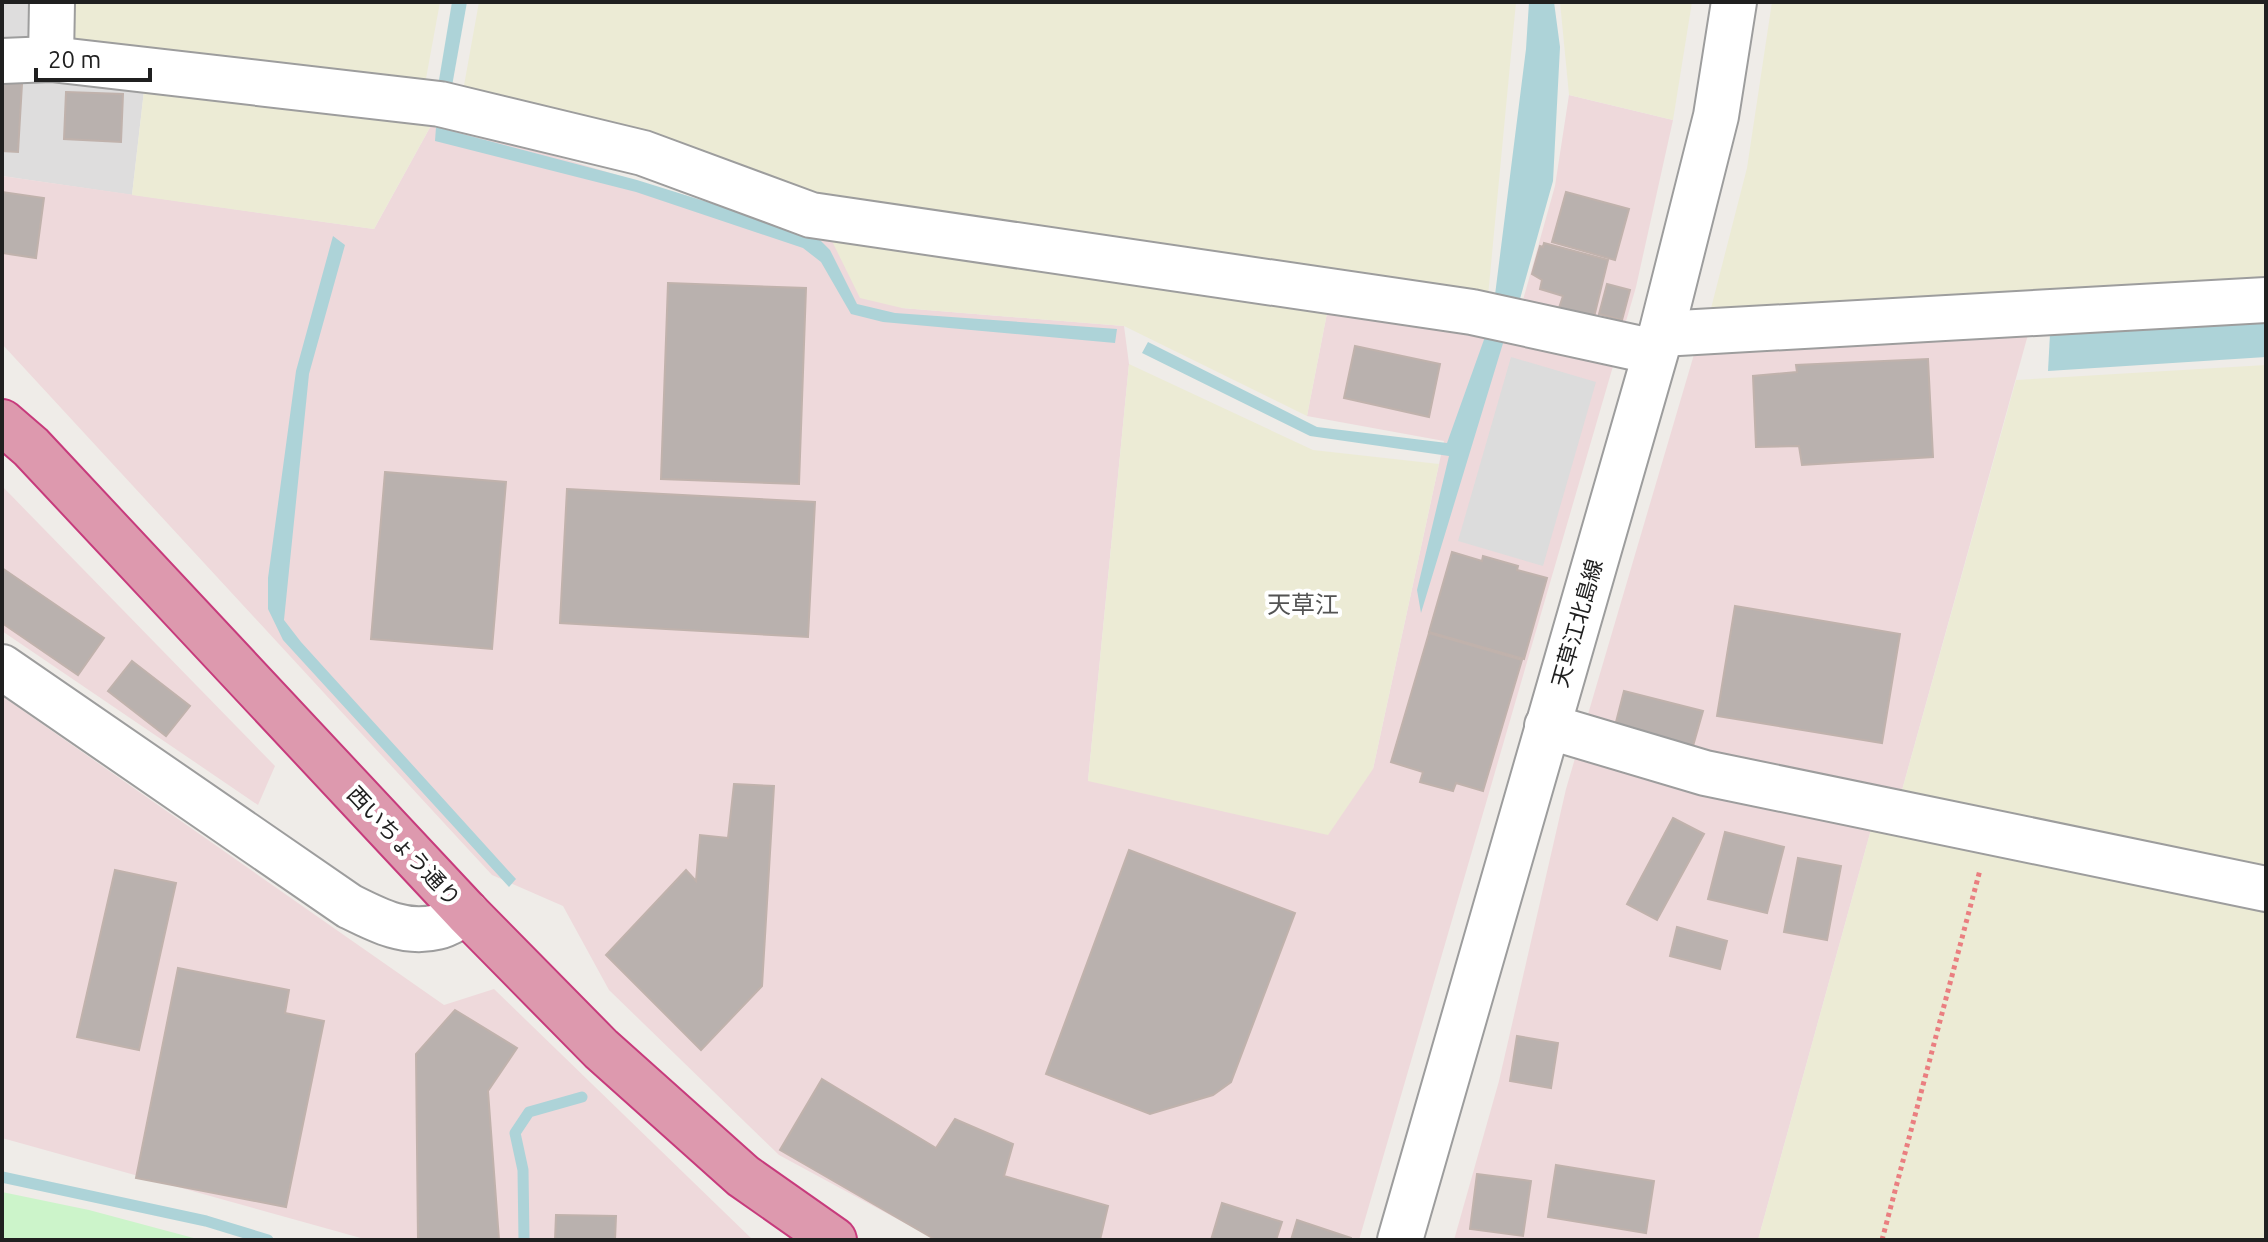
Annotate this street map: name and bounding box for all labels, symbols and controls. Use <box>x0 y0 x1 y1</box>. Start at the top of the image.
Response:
scale bar <box>36 32 150 82</box>
text: 20 m <box>48 46 101 73</box>
street label: 天草江北島線 <box>1546 556 1607 690</box>
district label: 天草江 <box>1267 591 1339 618</box>
street label: 西いちょう通り <box>343 781 466 911</box>

